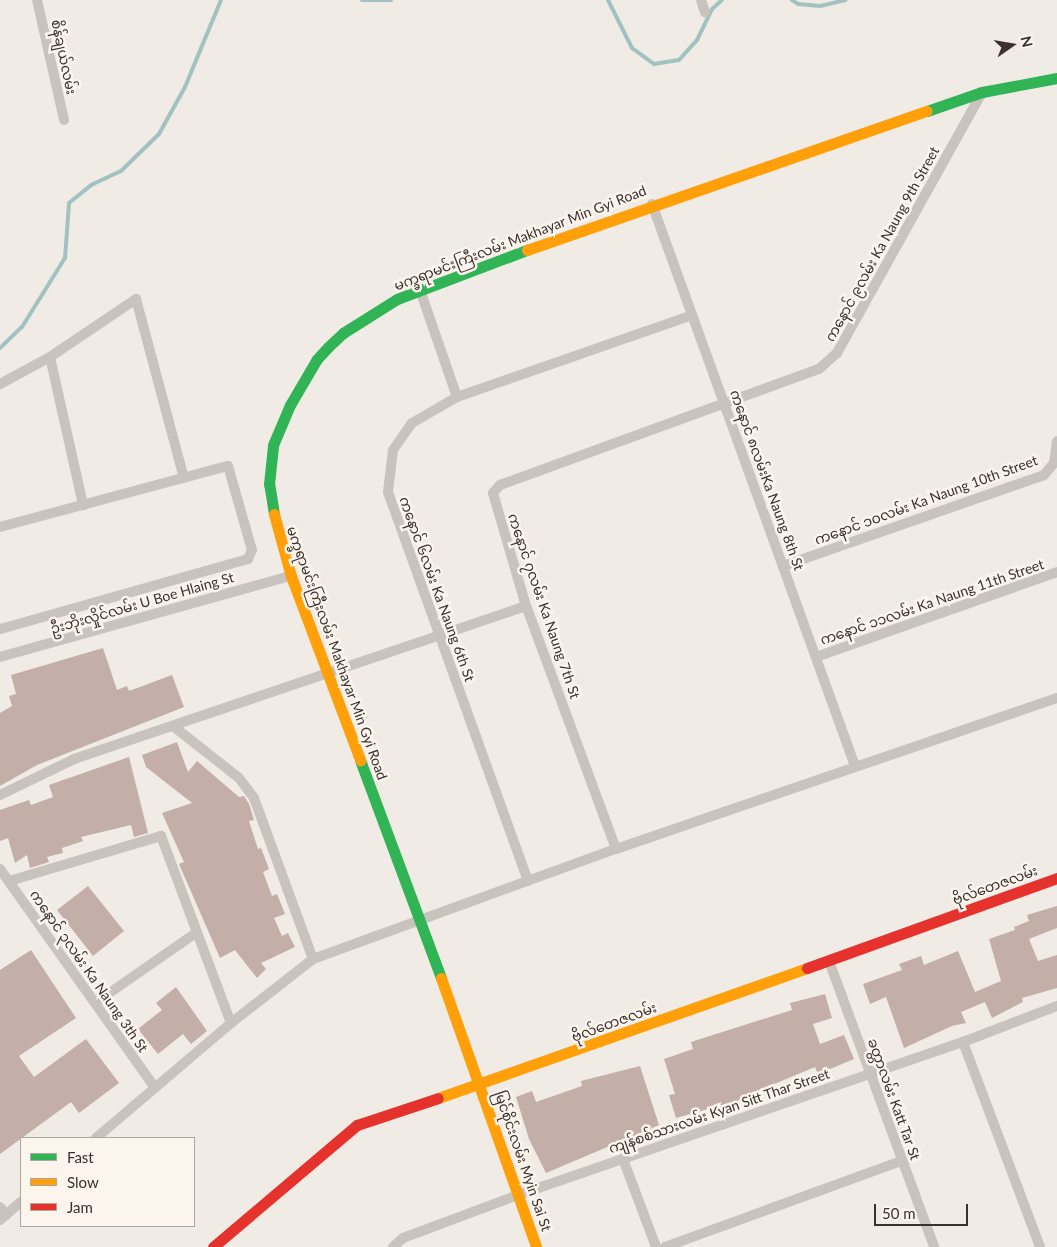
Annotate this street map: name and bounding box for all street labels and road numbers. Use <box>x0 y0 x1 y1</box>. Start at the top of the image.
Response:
street label: စိန်ချယ်လမ်း <box>48 18 80 96</box>
street label: ကနောင် ၉လမ်း Ka Naung 9th Street <box>821 144 943 344</box>
street label: မက္ခရာမင်းကြီးလမ်း Makhayar Min Gyi Road <box>391 182 649 294</box>
street label: ကနောင် ၈လမ်းKa Naung 8th St <box>726 387 808 573</box>
street label: ကနောင် ၁၀လမ်း Ka Naung 10th Street <box>812 452 1040 548</box>
street label: ကနောင် ၆လမ်း Ka Naung 6th St <box>396 494 478 684</box>
street label: ကနောင် ၇လမ်း Ka Naung 7th St <box>504 511 584 701</box>
street label: မက္ခရာမင်းကြီးလမ်း Makhayar Min Gyi Road <box>283 524 391 782</box>
street label: ကနောင် ၁၁လမ်း Ka Naung 11th Street <box>818 556 1046 648</box>
street label: ဦးဘိုးလှိုင်လမ်း U Boe Hlaing St <box>48 569 236 637</box>
street label: ဗိုလ်တေဇလမ်း <box>950 862 1040 908</box>
street label: ကနောင် ၃လမ်း Ka Naung 3th St <box>26 887 152 1055</box>
street label: ဗိုလ်တေဇလမ်း <box>569 999 659 1045</box>
street label: ခတ္တာလမ်း Katt Tar St <box>864 1035 924 1163</box>
street label: ကျန်စစ်သားလမ်း Kyan Sitt Thar Street <box>606 1065 832 1157</box>
street label: မြင်စိုင်းလမ်း Myin Sai St <box>491 1089 555 1233</box>

